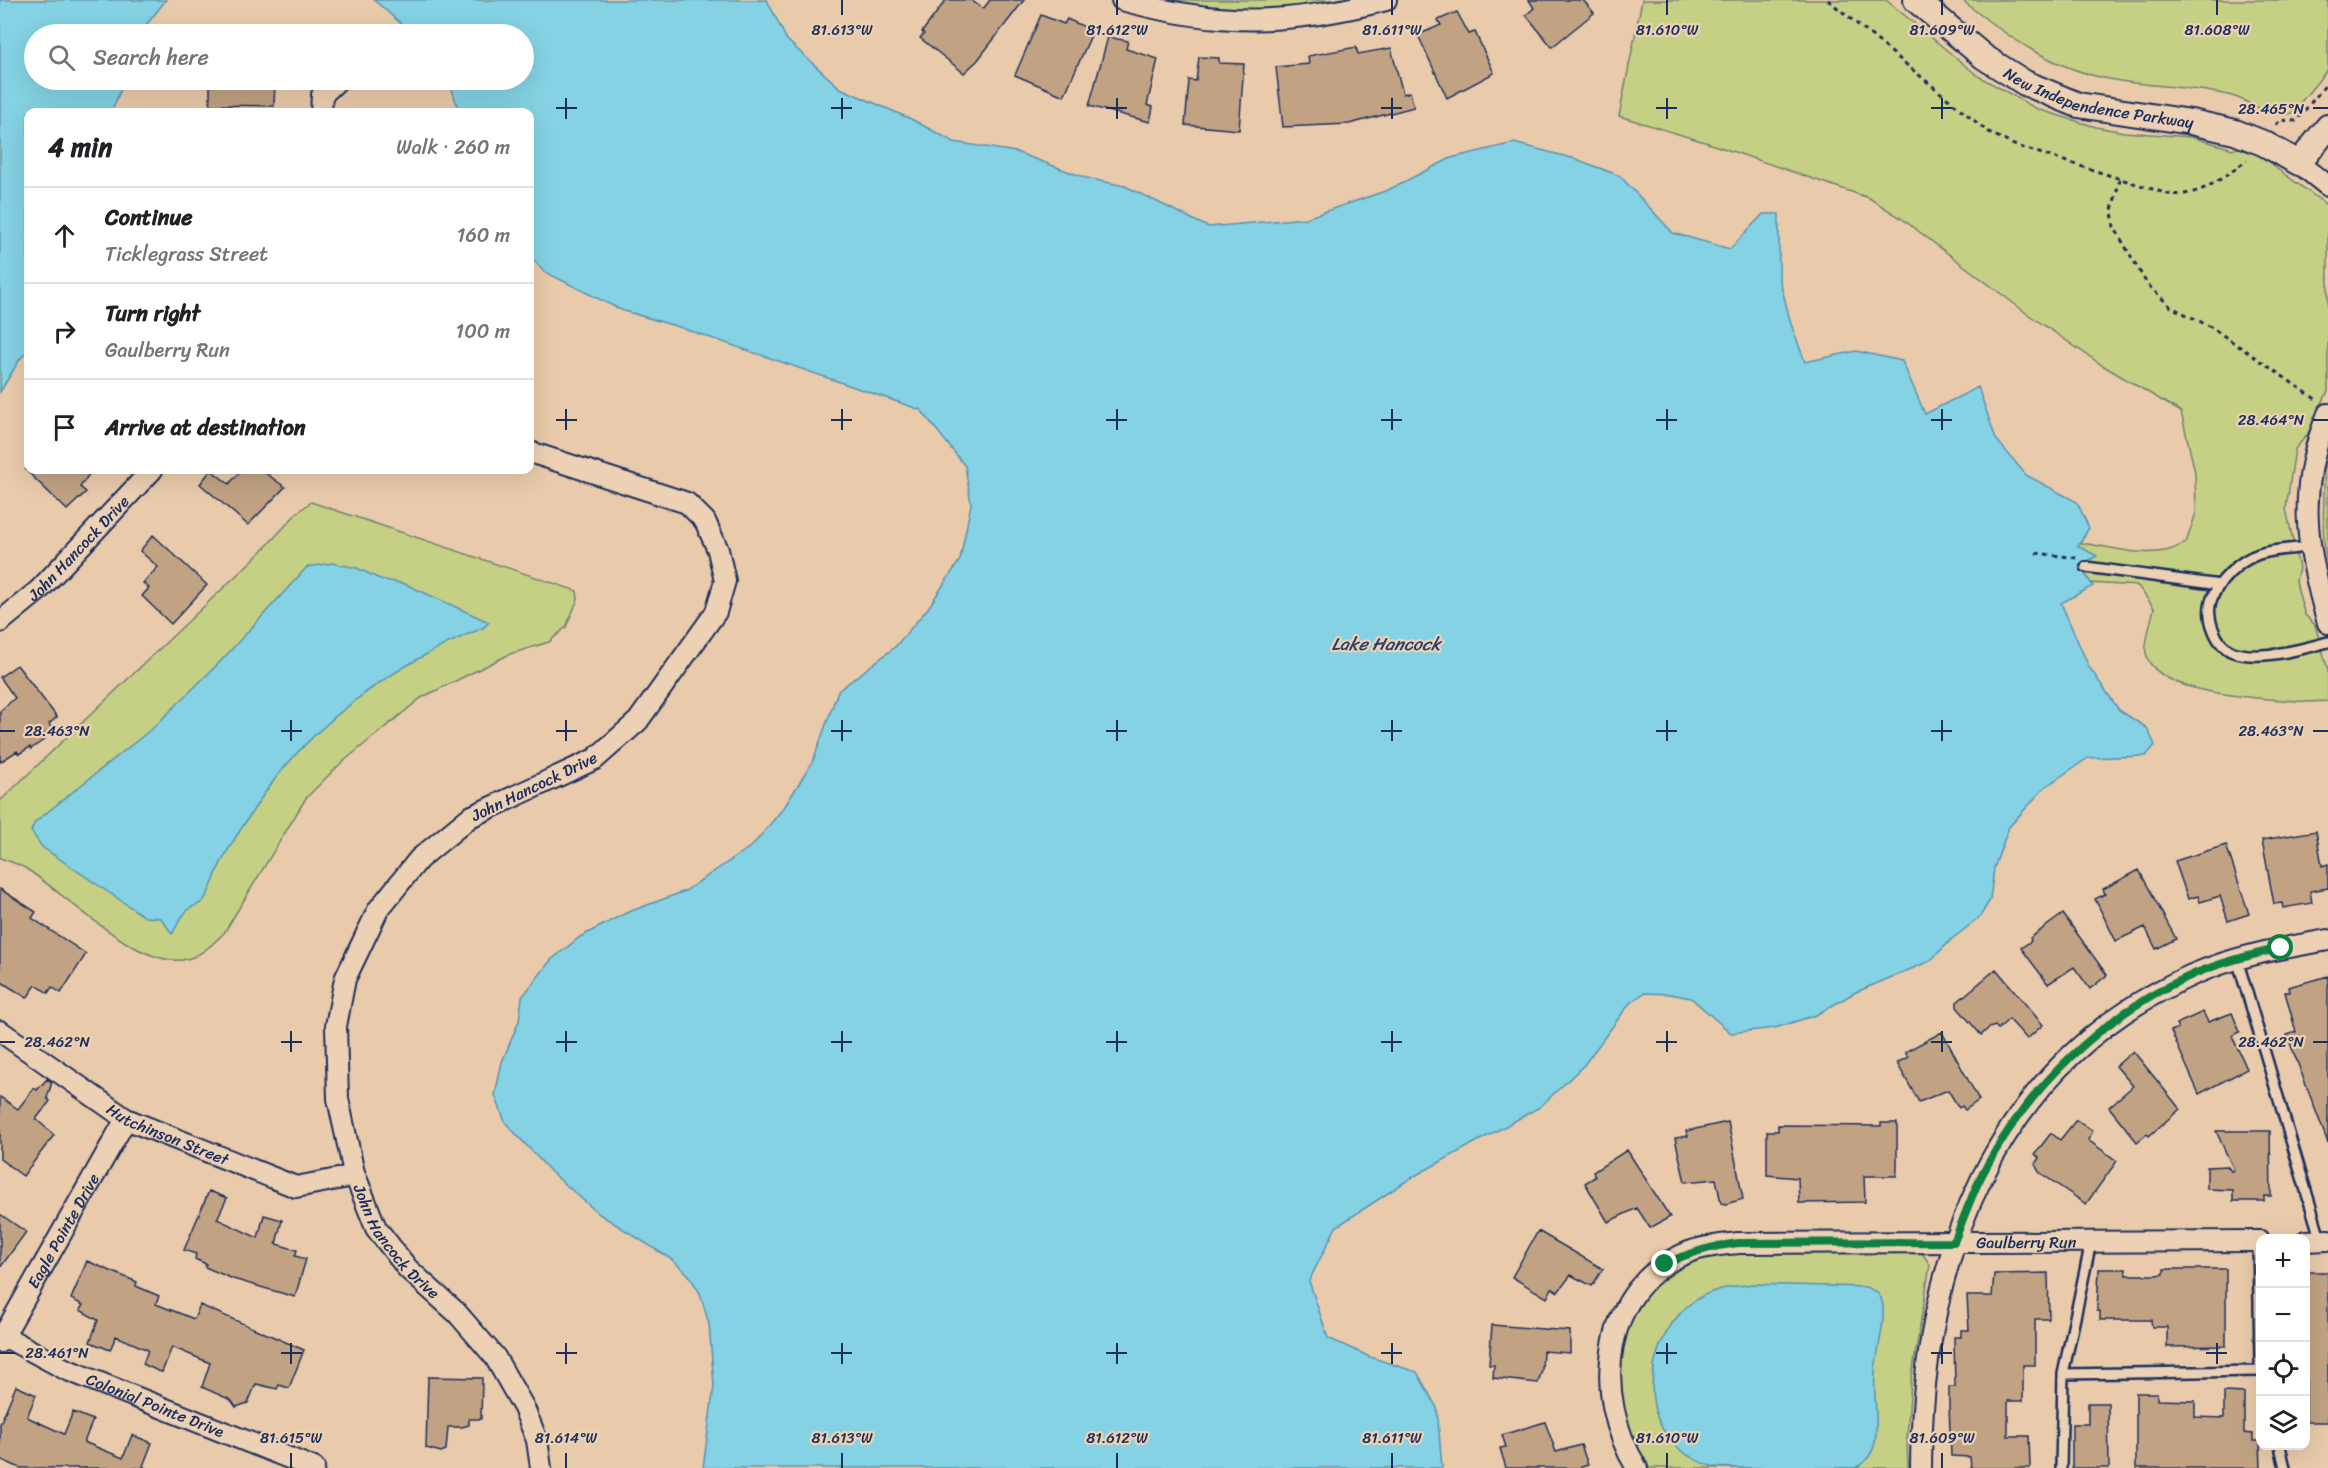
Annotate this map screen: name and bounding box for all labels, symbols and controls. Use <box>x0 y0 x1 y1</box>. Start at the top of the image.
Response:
text: 81.613°W <box>811 17 873 43</box>
text: 81.612°W <box>1086 17 1148 43</box>
text: 81.611°W <box>1362 17 1422 43</box>
text: 81.610°W <box>1636 17 1699 43</box>
text: 81.609°W <box>1909 17 1975 43</box>
text: 81.608°W <box>2184 17 2250 43</box>
search box <box>24 24 534 90</box>
text: Search here <box>93 38 209 77</box>
icon: search <box>45 41 78 74</box>
street label: New Independence Parkway <box>1998 59 2196 137</box>
text: 28.465°N <box>2238 96 2305 122</box>
text: 4 min <box>48 124 112 170</box>
text: Walk · 260 m <box>396 130 510 165</box>
text: Continue <box>105 198 193 237</box>
text: 160 m <box>457 218 510 253</box>
icon: ahead <box>48 219 81 252</box>
text: Ticklegrass Street <box>105 237 268 272</box>
text: Turn right <box>105 294 200 333</box>
text: 100 m <box>456 314 510 349</box>
icon: right <box>48 315 81 348</box>
text: Gaulberry Run <box>105 333 230 368</box>
text: 28.464°N <box>2238 407 2305 433</box>
text: Arrive at destination <box>105 408 306 447</box>
icon: arrive <box>48 411 81 444</box>
street label: John Hancock Drive <box>21 488 137 609</box>
water label: Lake Hancock <box>1332 628 1443 660</box>
text: 28.463°N <box>24 718 90 744</box>
text: 28.463°N <box>2238 718 2304 744</box>
street label: John Hancock Drive <box>465 743 602 830</box>
route start <box>2267 934 2293 960</box>
text: 28.462°N <box>24 1029 90 1055</box>
text: 28.462°N <box>2238 1029 2304 1055</box>
street label: Hutchinson Street <box>100 1095 234 1174</box>
street label: Eagle Pointe Drive <box>19 1168 108 1294</box>
street label: John Hancock Drive <box>345 1179 447 1307</box>
street label: Gaulberry Run <box>1976 1228 2077 1257</box>
map controls <box>2256 1234 2310 1450</box>
button: + <box>2256 1234 2310 1288</box>
route end <box>1651 1250 1677 1276</box>
button: − <box>2256 1288 2310 1342</box>
text: 28.461°N <box>25 1340 89 1366</box>
button: locate <box>2256 1342 2310 1396</box>
street label: Colonial Pointe Drive <box>82 1365 229 1446</box>
button: layers <box>2256 1396 2310 1450</box>
text: 81.615°W <box>260 1425 322 1451</box>
text: 81.614°W <box>535 1425 598 1451</box>
text: 81.613°W <box>811 1425 873 1451</box>
text: 81.612°W <box>1086 1425 1148 1451</box>
text: 81.611°W <box>1362 1425 1422 1451</box>
text: 81.610°W <box>1636 1425 1699 1451</box>
text: 81.609°W <box>1909 1425 1975 1451</box>

